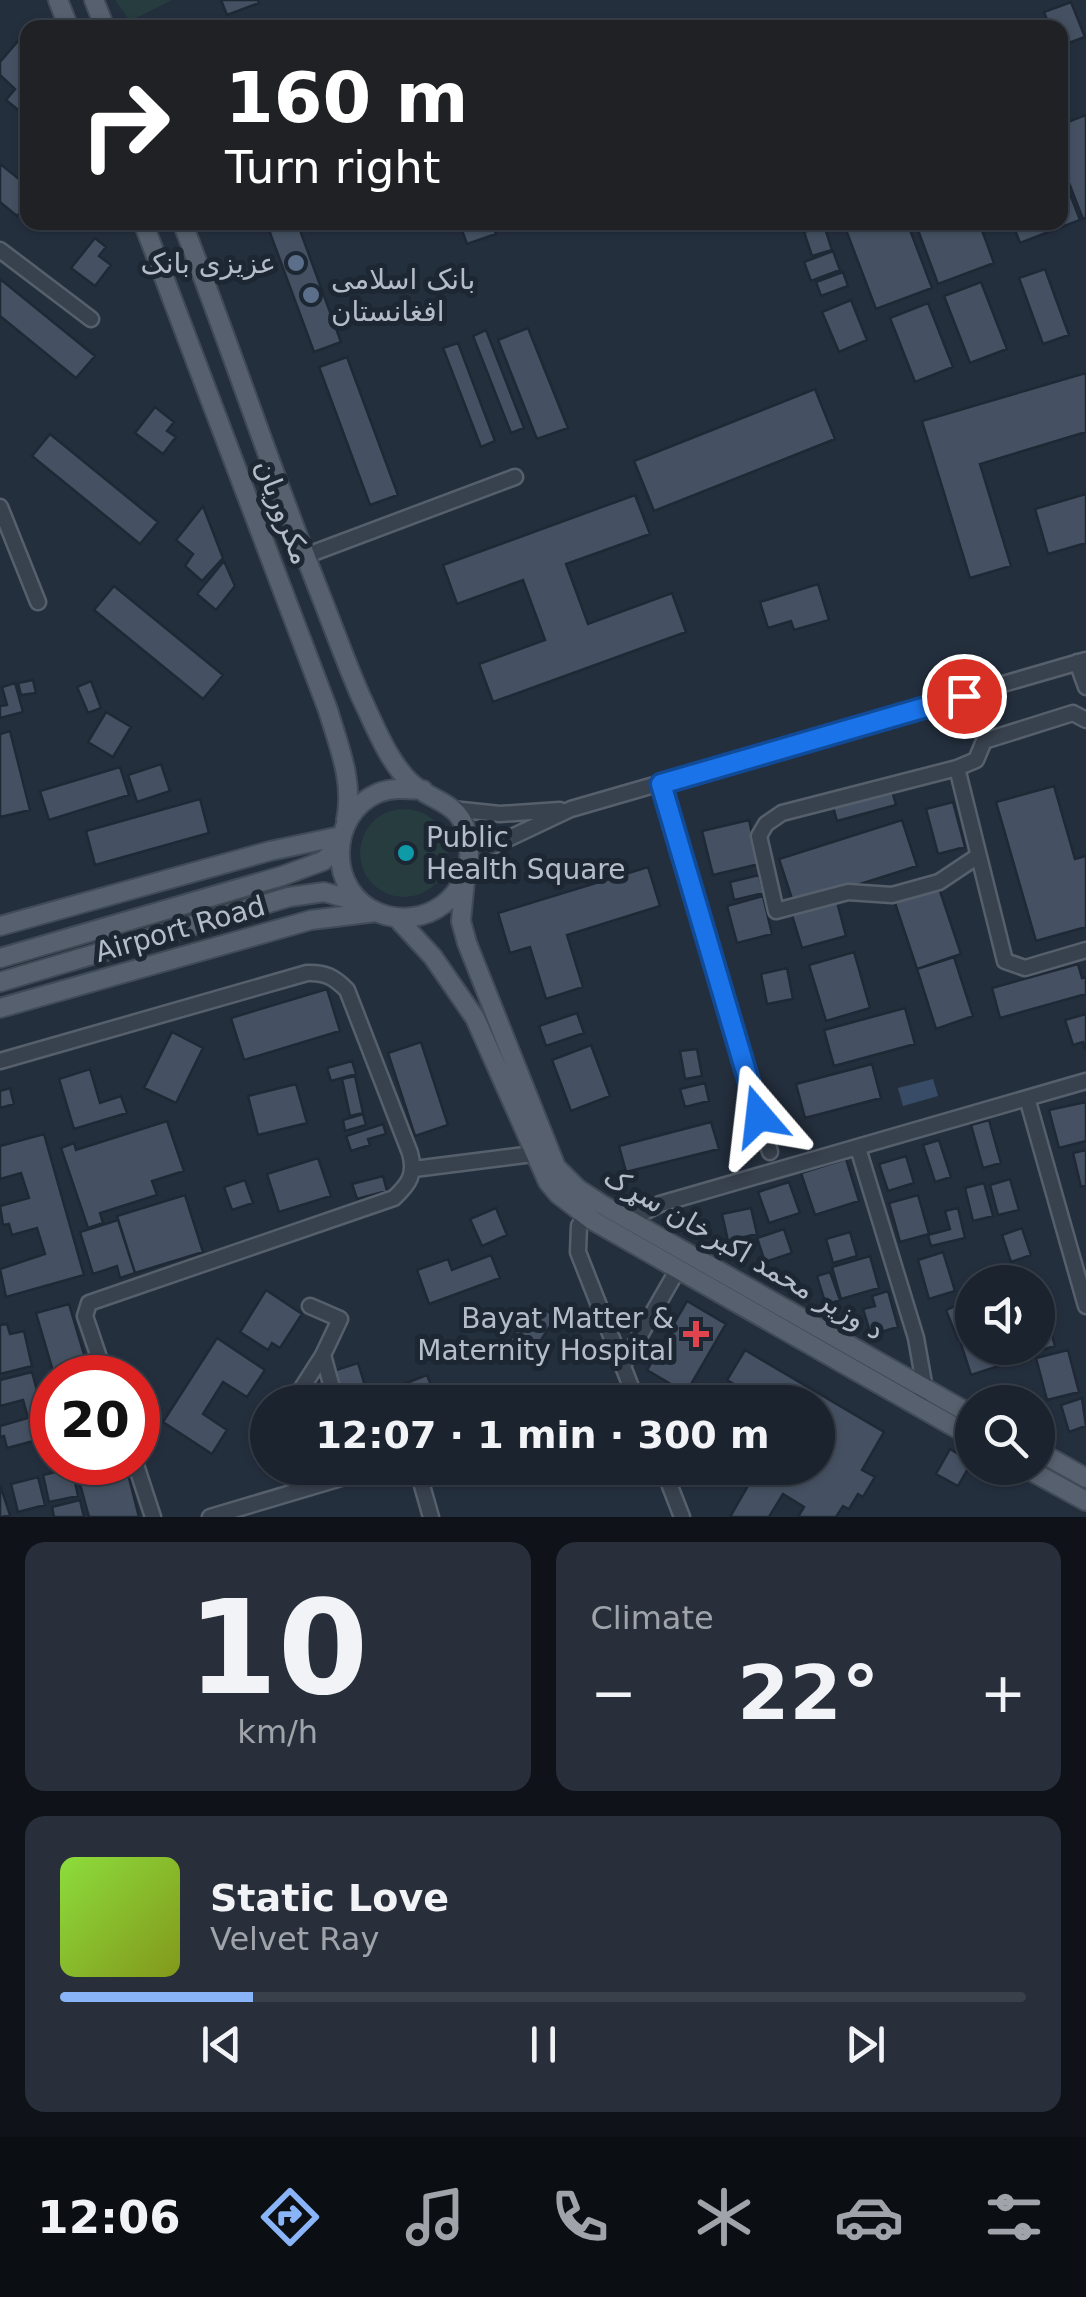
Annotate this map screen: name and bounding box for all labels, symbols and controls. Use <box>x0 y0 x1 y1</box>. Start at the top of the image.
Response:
text: 160 m <box>225 57 468 139</box>
icon: right <box>60 60 190 190</box>
text: Turn right <box>225 141 440 194</box>
place label: عزیزی بانک <box>141 247 276 280</box>
marker: عزیزی بانک <box>285 252 307 274</box>
place label: بانک اسلامی افغانستان <box>331 263 475 328</box>
marker: بانک اسلامی افغانستان <box>300 284 322 306</box>
street label: مکروریان <box>248 455 318 569</box>
pin <box>922 654 1007 739</box>
icon: arrive <box>937 669 992 724</box>
place label: Public Health Square <box>426 821 625 886</box>
marker: Public Health Square <box>395 842 417 864</box>
street label: Airport Road <box>91 889 269 969</box>
position arrow <box>707 1064 811 1168</box>
street label: د وزیر محمد اکبرخان سړک <box>598 1159 890 1347</box>
map controls <box>955 1265 1055 1485</box>
button: sound <box>955 1265 1055 1365</box>
place label: Bayat Matter & Maternity Hospital <box>417 1302 674 1367</box>
marker: Bayat Matter & Maternity Hospital <box>683 1321 709 1347</box>
speed limit sign: 20 <box>30 1355 160 1485</box>
button: search <box>955 1385 1055 1485</box>
text: 12:07 · 1 min · 300 m <box>315 1413 770 1457</box>
text: 10 <box>187 1572 368 1724</box>
text: Climate <box>591 1599 714 1637</box>
text: 22° <box>737 1649 879 1737</box>
text: − <box>591 1661 637 1725</box>
text: + <box>980 1661 1026 1725</box>
text: km/h <box>237 1713 318 1751</box>
text: Static Love <box>210 1876 449 1920</box>
text: Velvet Ray <box>210 1920 379 1958</box>
icon: previous <box>194 2017 249 2072</box>
icon: pause <box>516 2017 571 2072</box>
icon: next <box>838 2017 893 2072</box>
icon: directions <box>255 2182 325 2252</box>
icon: music <box>400 2182 470 2252</box>
icon: phone <box>545 2182 615 2252</box>
icon: climate <box>689 2182 759 2252</box>
icon: car <box>834 2182 904 2252</box>
icon: filters <box>979 2182 1049 2252</box>
text: 12:06 <box>37 2191 181 2244</box>

